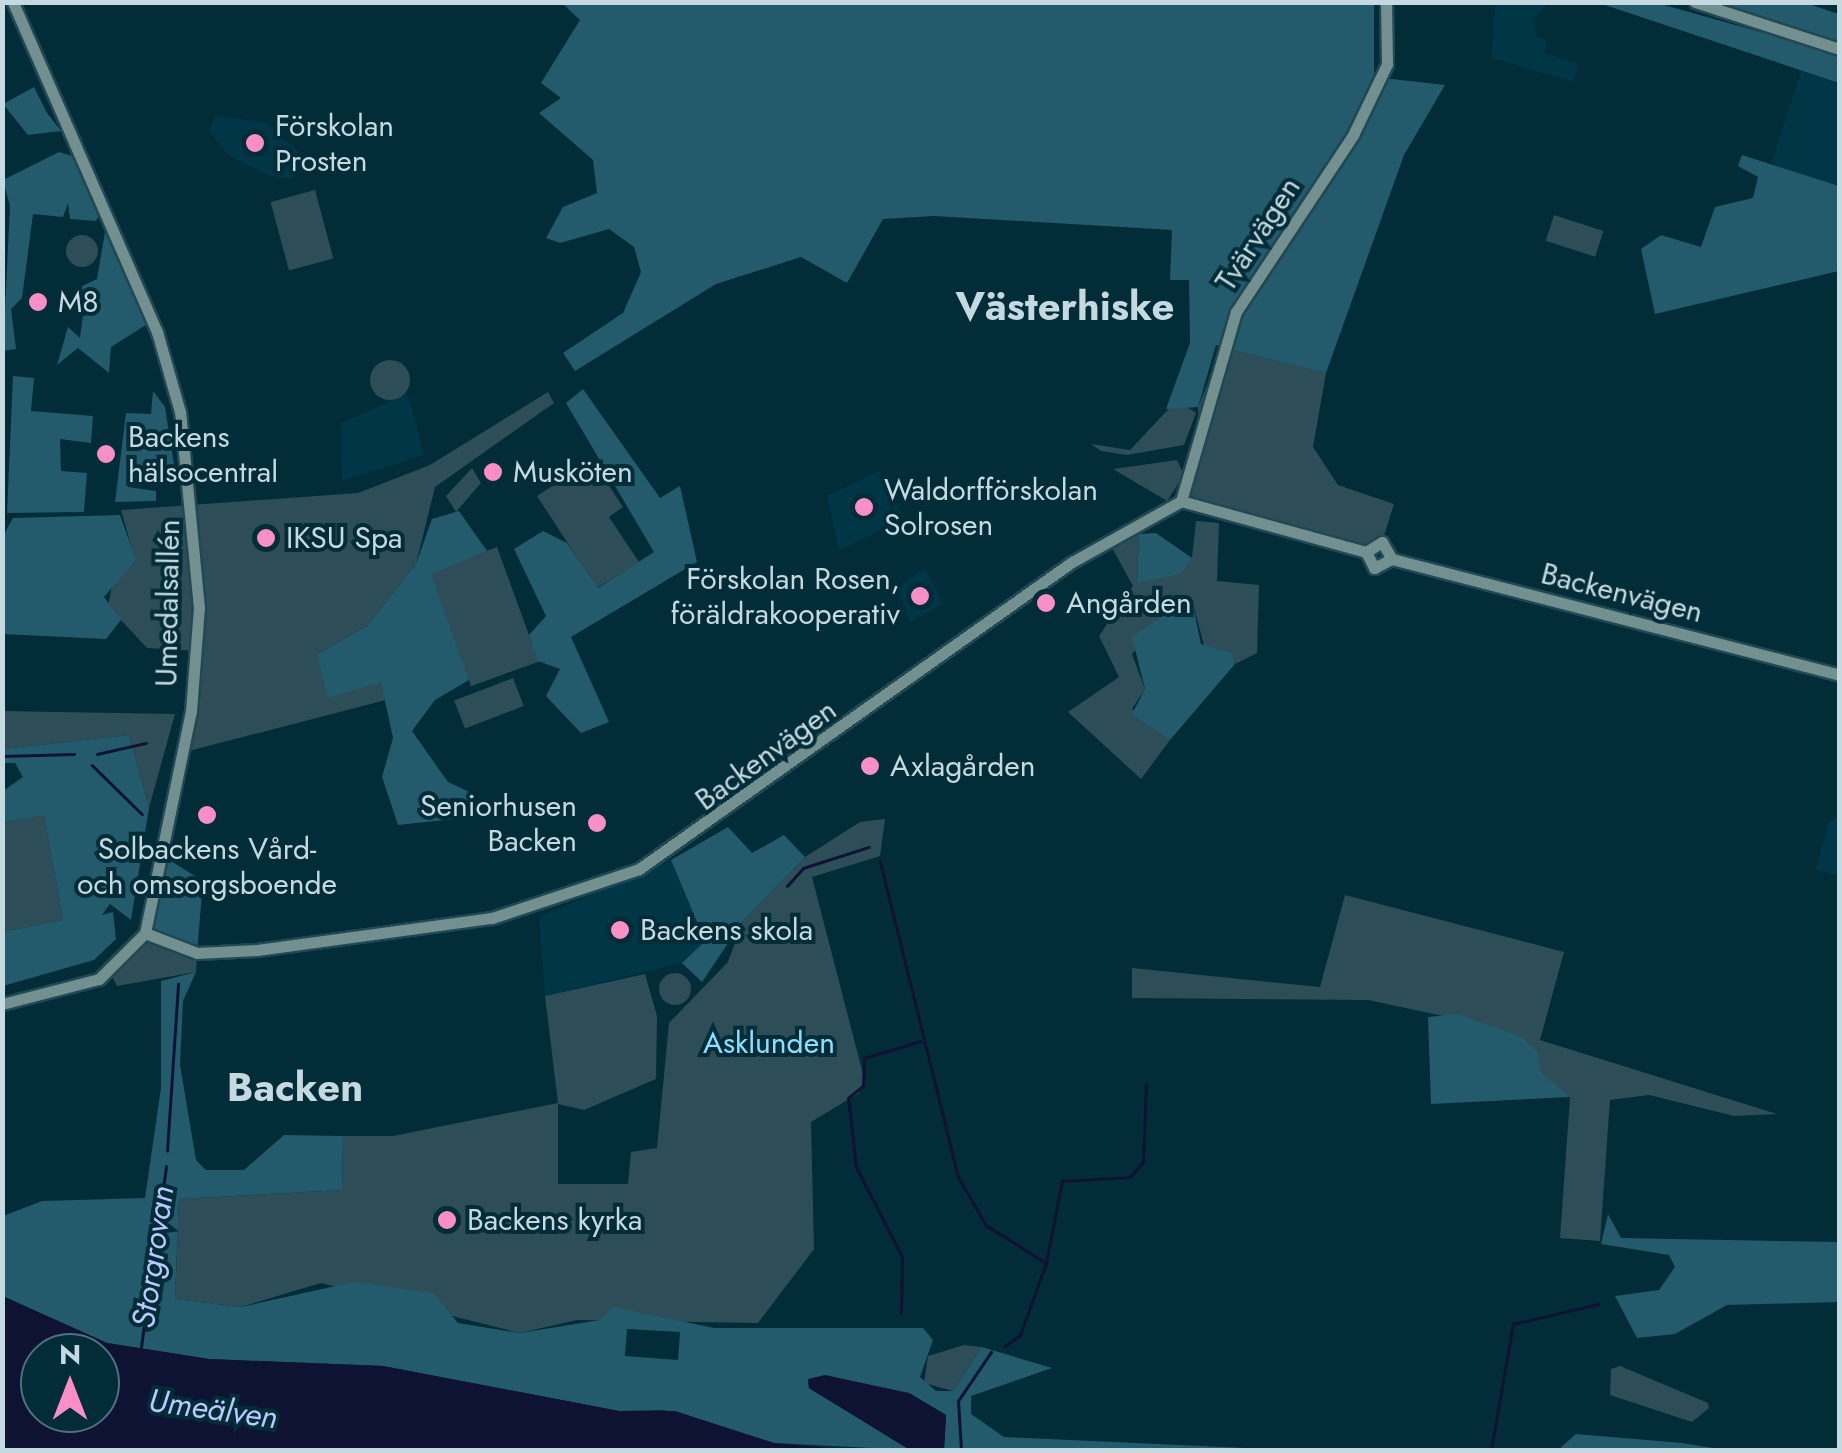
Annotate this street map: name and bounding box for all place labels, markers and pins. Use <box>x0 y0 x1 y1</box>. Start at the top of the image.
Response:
place label: Förskolan Prosten <box>275 108 394 178</box>
marker: Förskolan Prosten <box>244 132 266 154</box>
place label: M8 <box>58 284 99 320</box>
marker: M8 <box>27 291 49 313</box>
place label: Backens hälsocentral <box>128 419 278 490</box>
marker: Backens hälsocentral <box>93 441 119 467</box>
place label: Musköten <box>513 454 633 490</box>
marker: Musköten <box>482 461 504 483</box>
place label: Waldorfförskolan Solrosen <box>884 472 1098 542</box>
marker: Waldorfförskolan Solrosen <box>853 496 875 518</box>
place label: IKSU Spa <box>286 520 402 556</box>
marker: IKSU Spa <box>255 527 277 549</box>
place label: Förskolan Rosen, föräldrakooperativ <box>671 561 900 632</box>
marker: Förskolan Rosen, föräldrakooperativ <box>909 585 931 607</box>
place label: Angården <box>1066 585 1192 621</box>
marker: Angården <box>1035 592 1057 614</box>
place label: Axlagården <box>890 748 1035 784</box>
marker: Axlagården <box>859 755 881 777</box>
place label: Seniorhusen Backen <box>420 788 577 858</box>
marker: Solbackens Vård- och omsorgsboende <box>196 804 218 826</box>
marker: Seniorhusen Backen <box>586 812 608 834</box>
place label: Solbackens Vård- och omsorgsboende <box>77 831 337 902</box>
place label: Backens skola <box>640 912 813 948</box>
marker: Backens skola <box>609 919 631 941</box>
place label: Backens kyrka <box>467 1202 642 1238</box>
marker: Backens kyrka <box>436 1209 458 1231</box>

